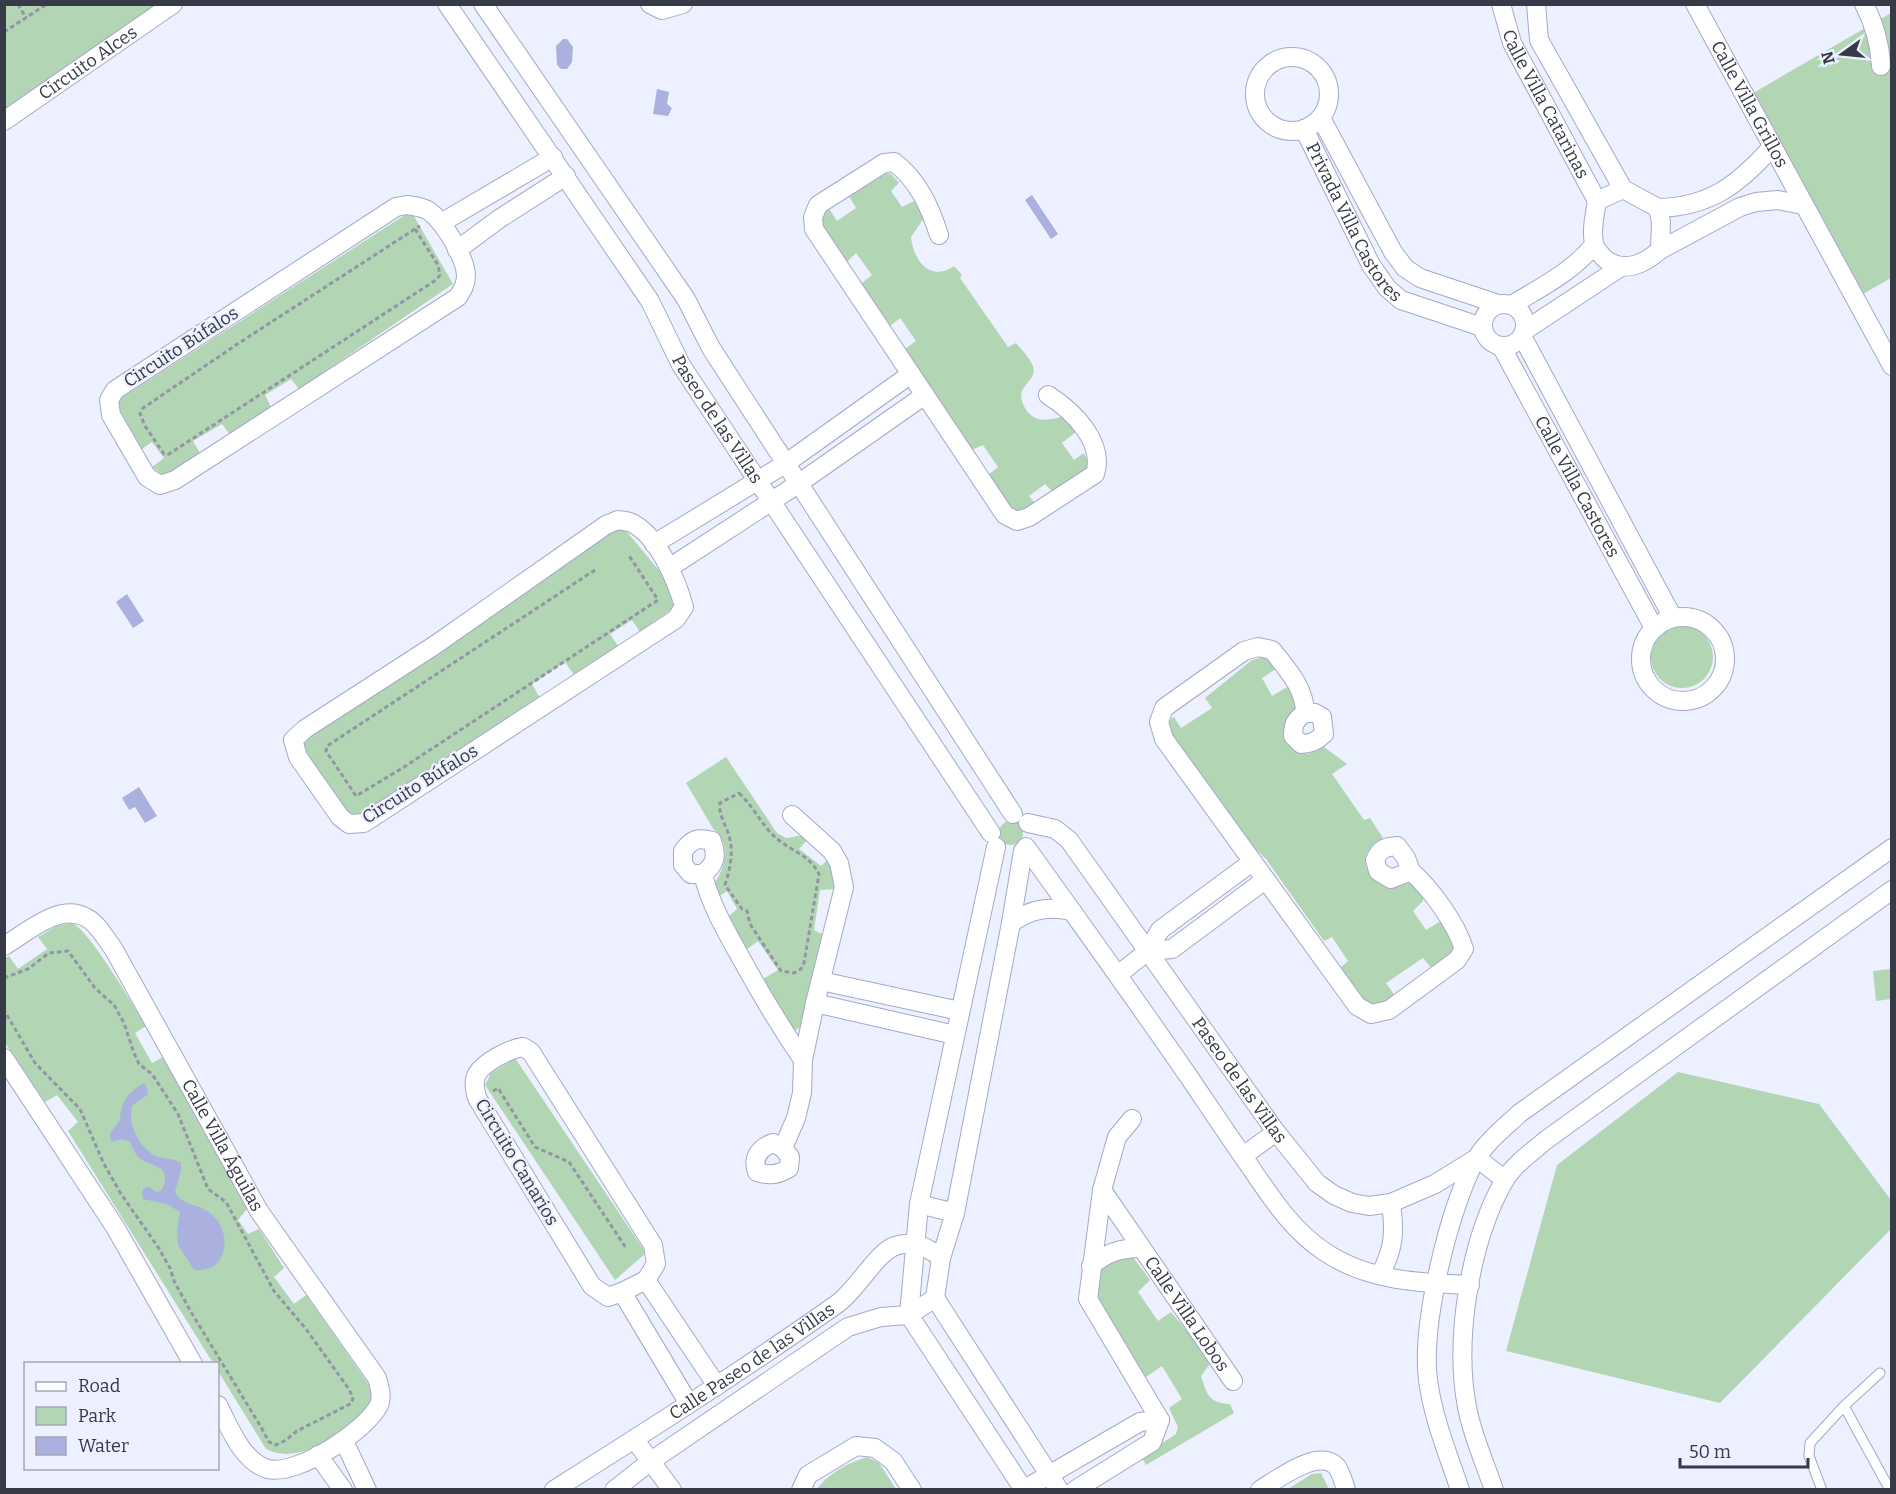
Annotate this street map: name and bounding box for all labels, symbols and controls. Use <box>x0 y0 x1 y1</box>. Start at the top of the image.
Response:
street label: Circuito Alces <box>34 21 141 105</box>
north arrow <box>1812 24 1872 84</box>
street label: Calle Villa Catarinas <box>1498 27 1594 182</box>
street label: Calle Villa Grillos <box>1706 37 1793 171</box>
text: N <box>1817 49 1839 66</box>
street label: Privada Villa Castores <box>1301 139 1406 307</box>
street label: Circuito Búfalos <box>120 302 242 392</box>
street label: Paseo de las Villas <box>667 352 767 488</box>
street label: Calle Villa Castores <box>1530 412 1625 561</box>
street label: Circuito Búfalos <box>358 740 482 828</box>
street label: Paseo de las Villas <box>1187 1013 1292 1148</box>
street label: Calle Villa Águilas <box>177 1075 268 1215</box>
street label: Circuito Canarios <box>470 1095 564 1229</box>
street label: Calle Villa Lobos <box>1140 1252 1234 1376</box>
street label: Calle Paseo de las Villas <box>665 1298 839 1425</box>
legend <box>24 1362 219 1470</box>
text: Road <box>78 1375 121 1397</box>
text: Park <box>78 1405 117 1427</box>
scale bar <box>1680 1431 1808 1469</box>
text: Water <box>78 1435 129 1457</box>
text: 50 m <box>1689 1441 1731 1463</box>

